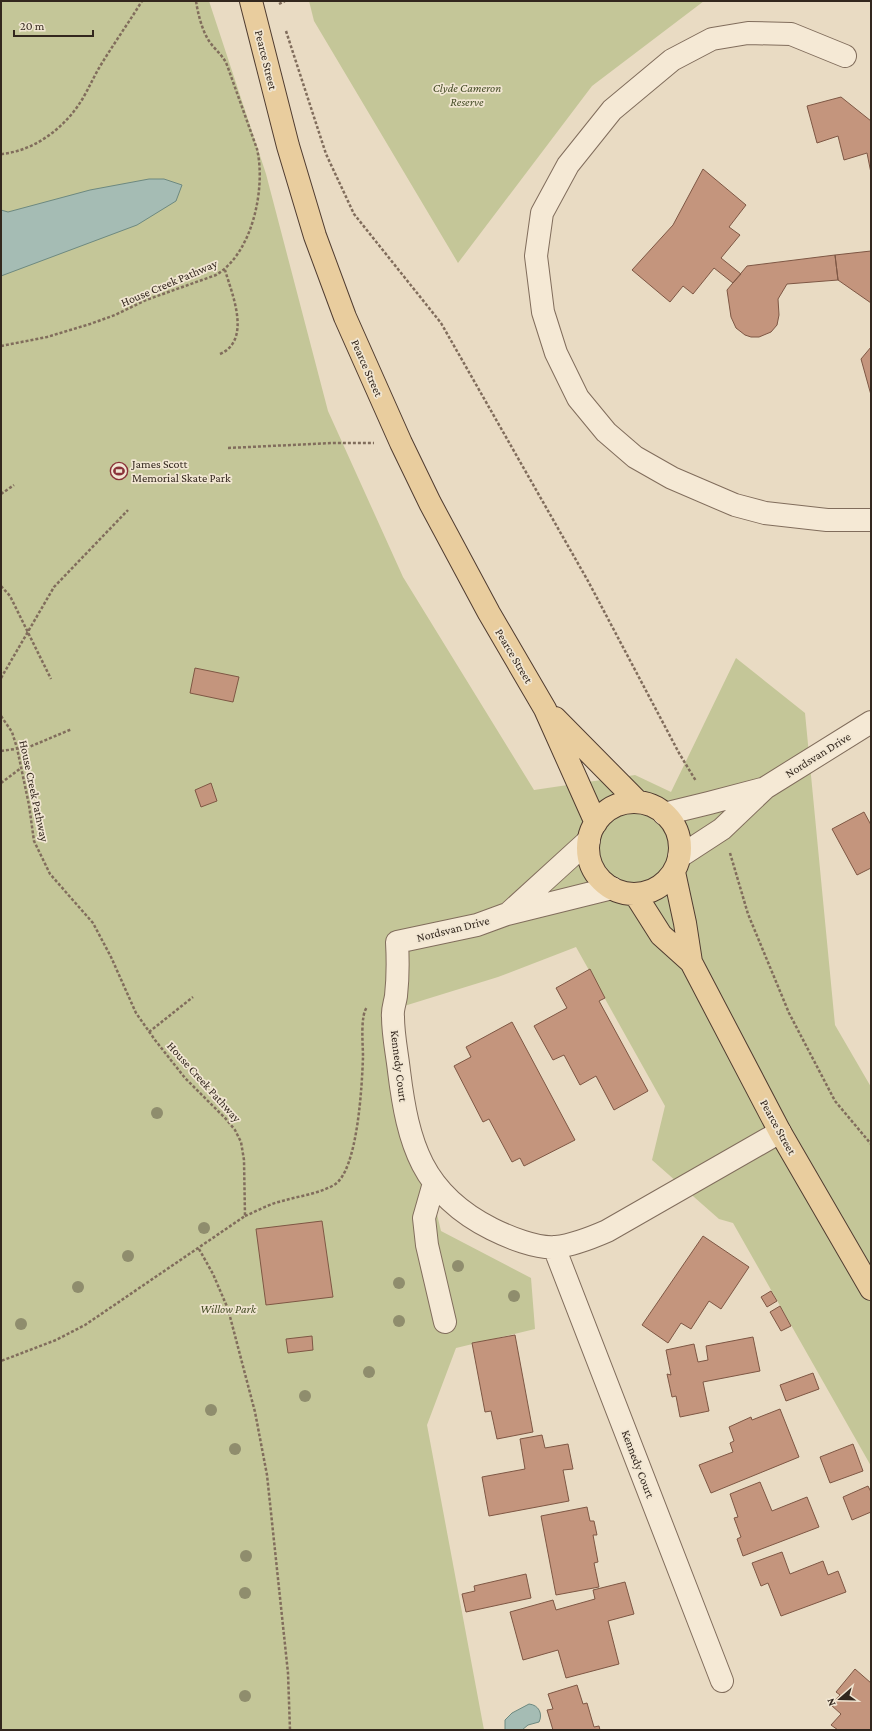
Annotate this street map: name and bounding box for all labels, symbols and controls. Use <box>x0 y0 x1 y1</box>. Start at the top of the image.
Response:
scale bar <box>14 12 93 38</box>
text: 20 m <box>20 19 45 33</box>
street label: Pearce Street <box>252 29 280 92</box>
park label: Clyde Cameron Reserve <box>433 81 501 109</box>
street label: House Creek Pathway <box>119 256 220 310</box>
street label: Pearce Street <box>348 337 386 400</box>
place label: James Scott Memorial Skate Park <box>131 457 231 485</box>
sports icon: James Scott Memorial Skate Park <box>109 461 129 481</box>
street label: Pearce Street <box>492 626 536 687</box>
street label: Nordsvan Drive <box>783 729 853 781</box>
street label: House Creek Pathway <box>16 739 52 844</box>
street label: Nordsvan Drive <box>415 913 491 945</box>
street label: Kennedy Court <box>388 1029 410 1104</box>
street label: House Creek Pathway <box>164 1039 244 1126</box>
street label: Pearce Street <box>757 1097 799 1158</box>
park label: Willow Park <box>200 1302 257 1316</box>
street label: Kennedy Court <box>619 1428 658 1501</box>
north arrow <box>820 1679 860 1719</box>
text: N <box>824 1696 838 1708</box>

